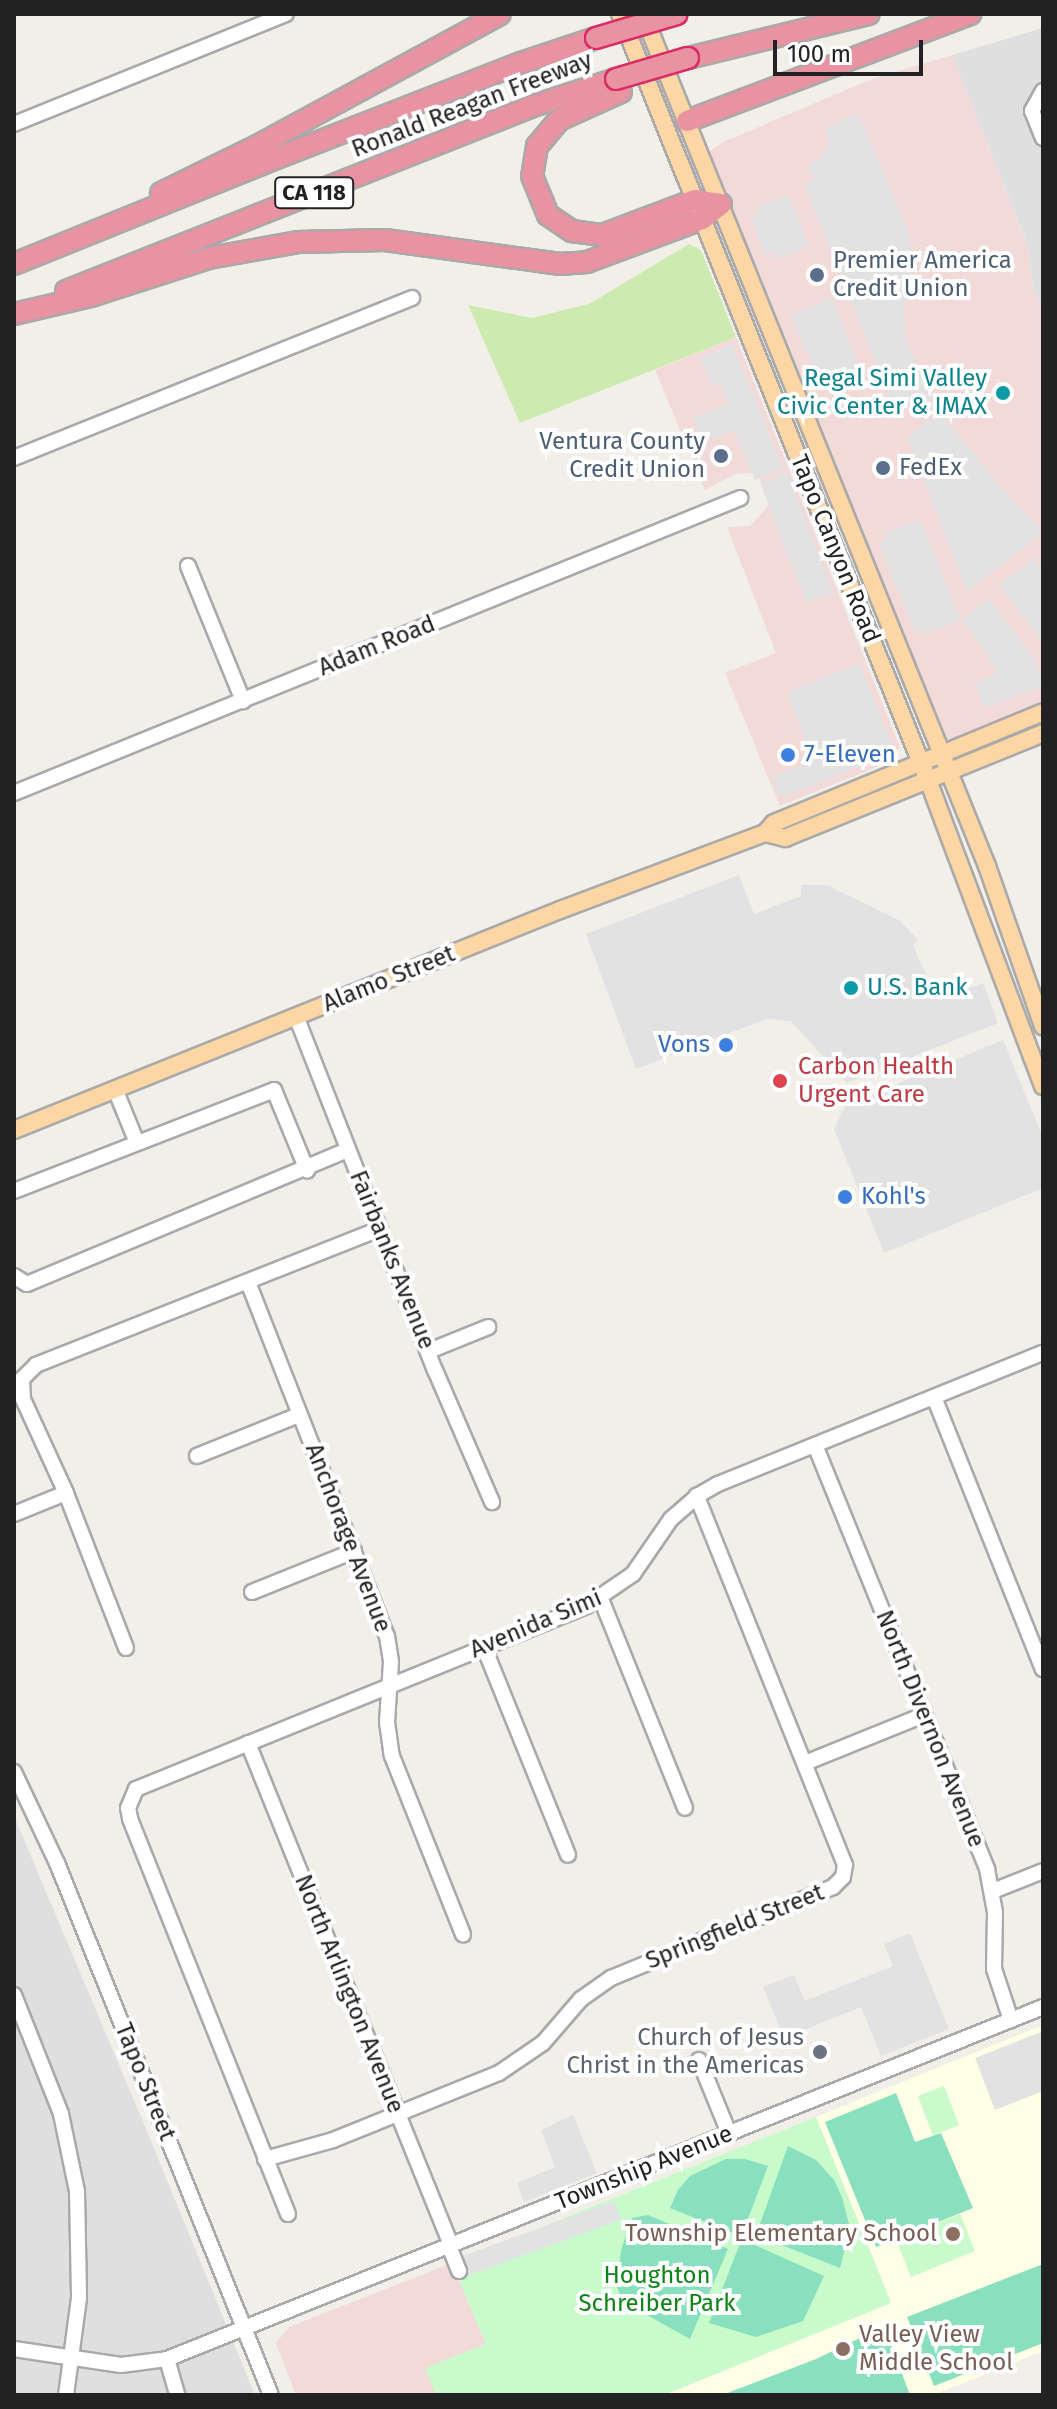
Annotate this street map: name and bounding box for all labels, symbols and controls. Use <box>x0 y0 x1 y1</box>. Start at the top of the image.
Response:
scale bar <box>777 24 927 74</box>
text: 100 m <box>787 40 851 68</box>
street label: Ronald Reagan Freeway <box>348 46 596 164</box>
road number: CA 118 <box>274 175 354 211</box>
place label: Premier America Credit Union <box>833 247 1012 303</box>
marker: Premier America Credit Union <box>808 266 826 284</box>
place label: Regal Simi Valley Civic Center & IMAX <box>777 365 987 421</box>
marker: Regal Simi Valley Civic Center & IMAX <box>994 384 1012 402</box>
place label: Ventura County Credit Union <box>539 428 705 484</box>
marker: Ventura County Credit Union <box>712 447 730 465</box>
street label: Tapo Canyon Road <box>784 451 886 647</box>
place label: FedEx <box>899 454 962 482</box>
marker: FedEx <box>874 459 892 477</box>
street label: Adam Road <box>314 610 440 682</box>
place label: 7-Eleven <box>804 741 896 769</box>
marker: 7-Eleven <box>779 746 797 764</box>
street label: Alamo Street <box>319 939 459 1019</box>
place label: U.S. Bank <box>867 974 968 1002</box>
marker: U.S. Bank <box>842 979 860 997</box>
place label: Vons <box>658 1031 710 1059</box>
marker: Vons <box>717 1036 735 1054</box>
place label: Carbon Health Urgent Care <box>798 1053 954 1109</box>
marker: Carbon Health Urgent Care <box>769 1070 791 1092</box>
street label: Fairbanks Avenue <box>343 1167 441 1353</box>
place label: Kohl's <box>861 1183 926 1211</box>
marker: Kohl's <box>836 1188 854 1206</box>
street label: Anchorage Avenue <box>299 1440 397 1636</box>
street label: Avenida Simi <box>466 1583 606 1665</box>
street label: North Divernon Avenue <box>869 1606 991 1852</box>
street label: North Arlington Avenue <box>288 1871 410 2117</box>
street label: Springfield Street <box>642 1878 828 1976</box>
street label: Tapo Street <box>108 2019 182 2145</box>
place label: Church of Jesus Christ in the Americas <box>566 2024 804 2080</box>
marker: Church of Jesus Christ in the Americas <box>811 2043 829 2061</box>
street label: Township Avenue <box>551 2119 737 2217</box>
place label: Township Elementary School <box>625 2220 937 2248</box>
marker: Township Elementary School <box>944 2225 962 2243</box>
park label: Houghton Schreiber Park <box>578 2262 736 2318</box>
place label: Valley View Middle School <box>859 2321 1013 2377</box>
marker: Valley View Middle School <box>834 2340 852 2358</box>

